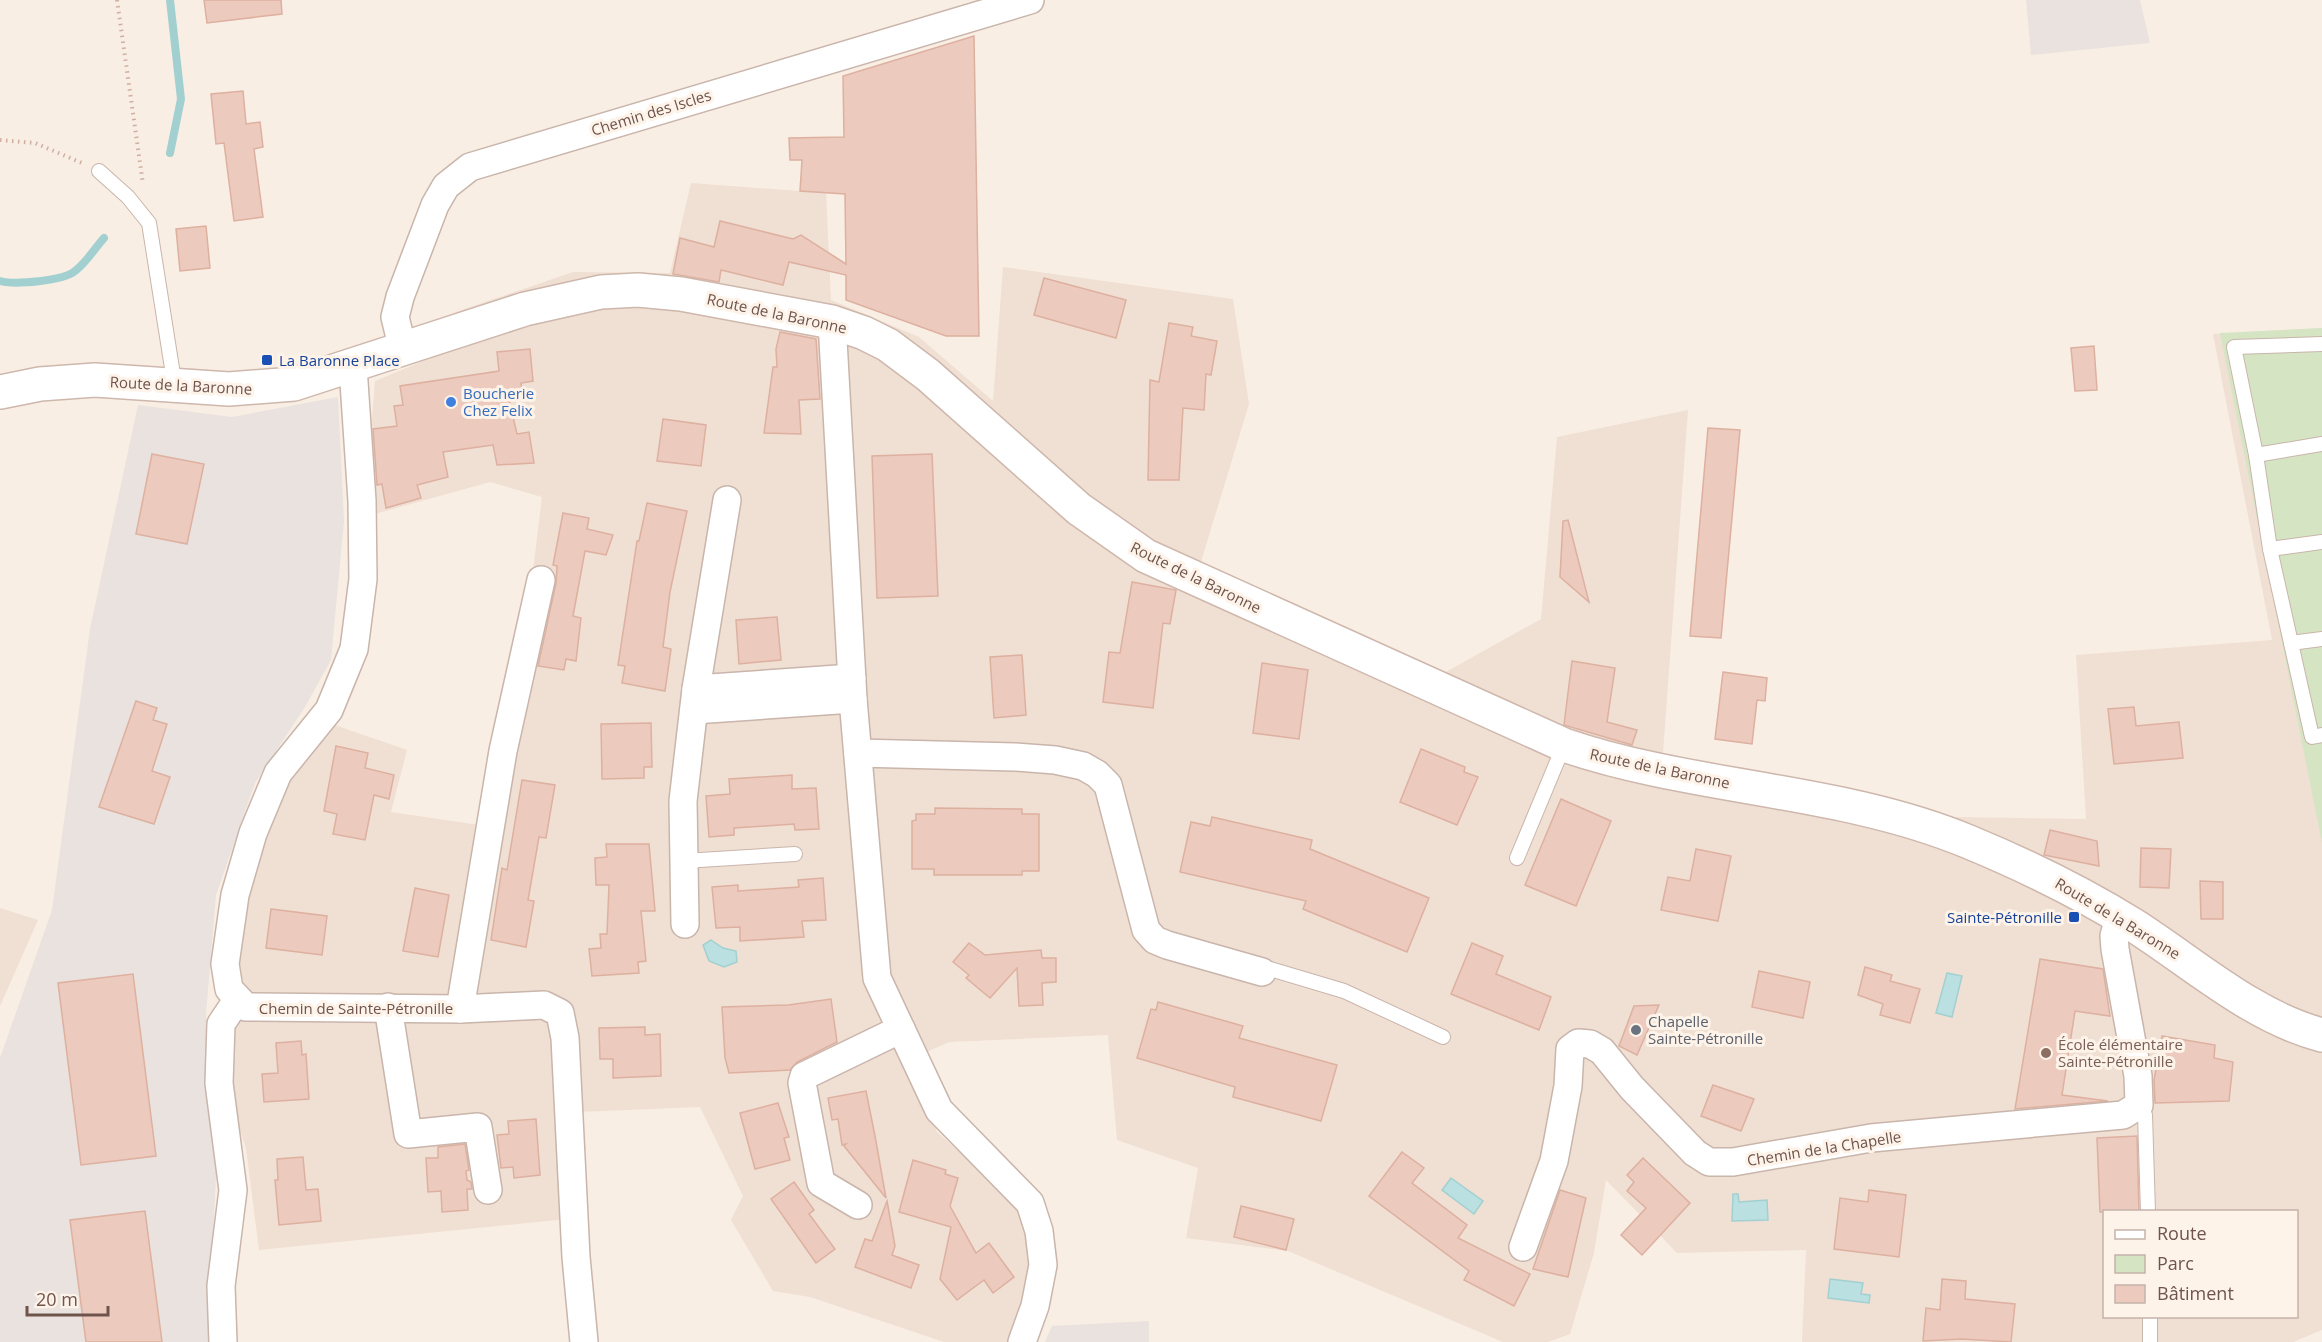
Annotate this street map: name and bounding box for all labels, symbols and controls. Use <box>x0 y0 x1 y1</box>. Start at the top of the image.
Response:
street label: Chemin des Iscles <box>589 84 713 140</box>
street label: Route de la Baronne <box>705 288 849 338</box>
place label: La Baronne Place <box>279 350 400 370</box>
marker: La Baronne Place <box>260 353 274 367</box>
street label: Route de la Baronne <box>109 371 253 399</box>
place label: Boucherie Chez Felix <box>463 383 534 420</box>
marker: Boucherie Chez Felix <box>444 395 458 409</box>
street label: Route de la Baronne <box>1127 537 1265 617</box>
street label: Route de la Baronne <box>1588 743 1732 793</box>
street label: Route de la Baronne <box>2052 873 2184 963</box>
place label: Sainte-Pétronille <box>1947 907 2062 927</box>
marker: Sainte-Pétronille <box>2067 910 2081 924</box>
street label: Chemin de Sainte-Pétronille <box>259 998 453 1018</box>
place label: Chapelle Sainte-Pétronille <box>1648 1011 1763 1048</box>
marker: Chapelle Sainte-Pétronille <box>1629 1023 1643 1037</box>
place label: École élémentaire Sainte-Pétronille <box>2058 1034 2183 1071</box>
marker: École élémentaire Sainte-Pétronille <box>2039 1046 2053 1060</box>
street label: Chemin de la Chapelle <box>1745 1126 1903 1170</box>
legend <box>2103 1210 2298 1318</box>
text: Route <box>2157 1221 2207 1245</box>
text: Parc <box>2157 1251 2194 1275</box>
scale bar <box>27 1279 108 1317</box>
text: Bâtiment <box>2157 1281 2234 1305</box>
text: 20 m <box>36 1287 78 1311</box>

